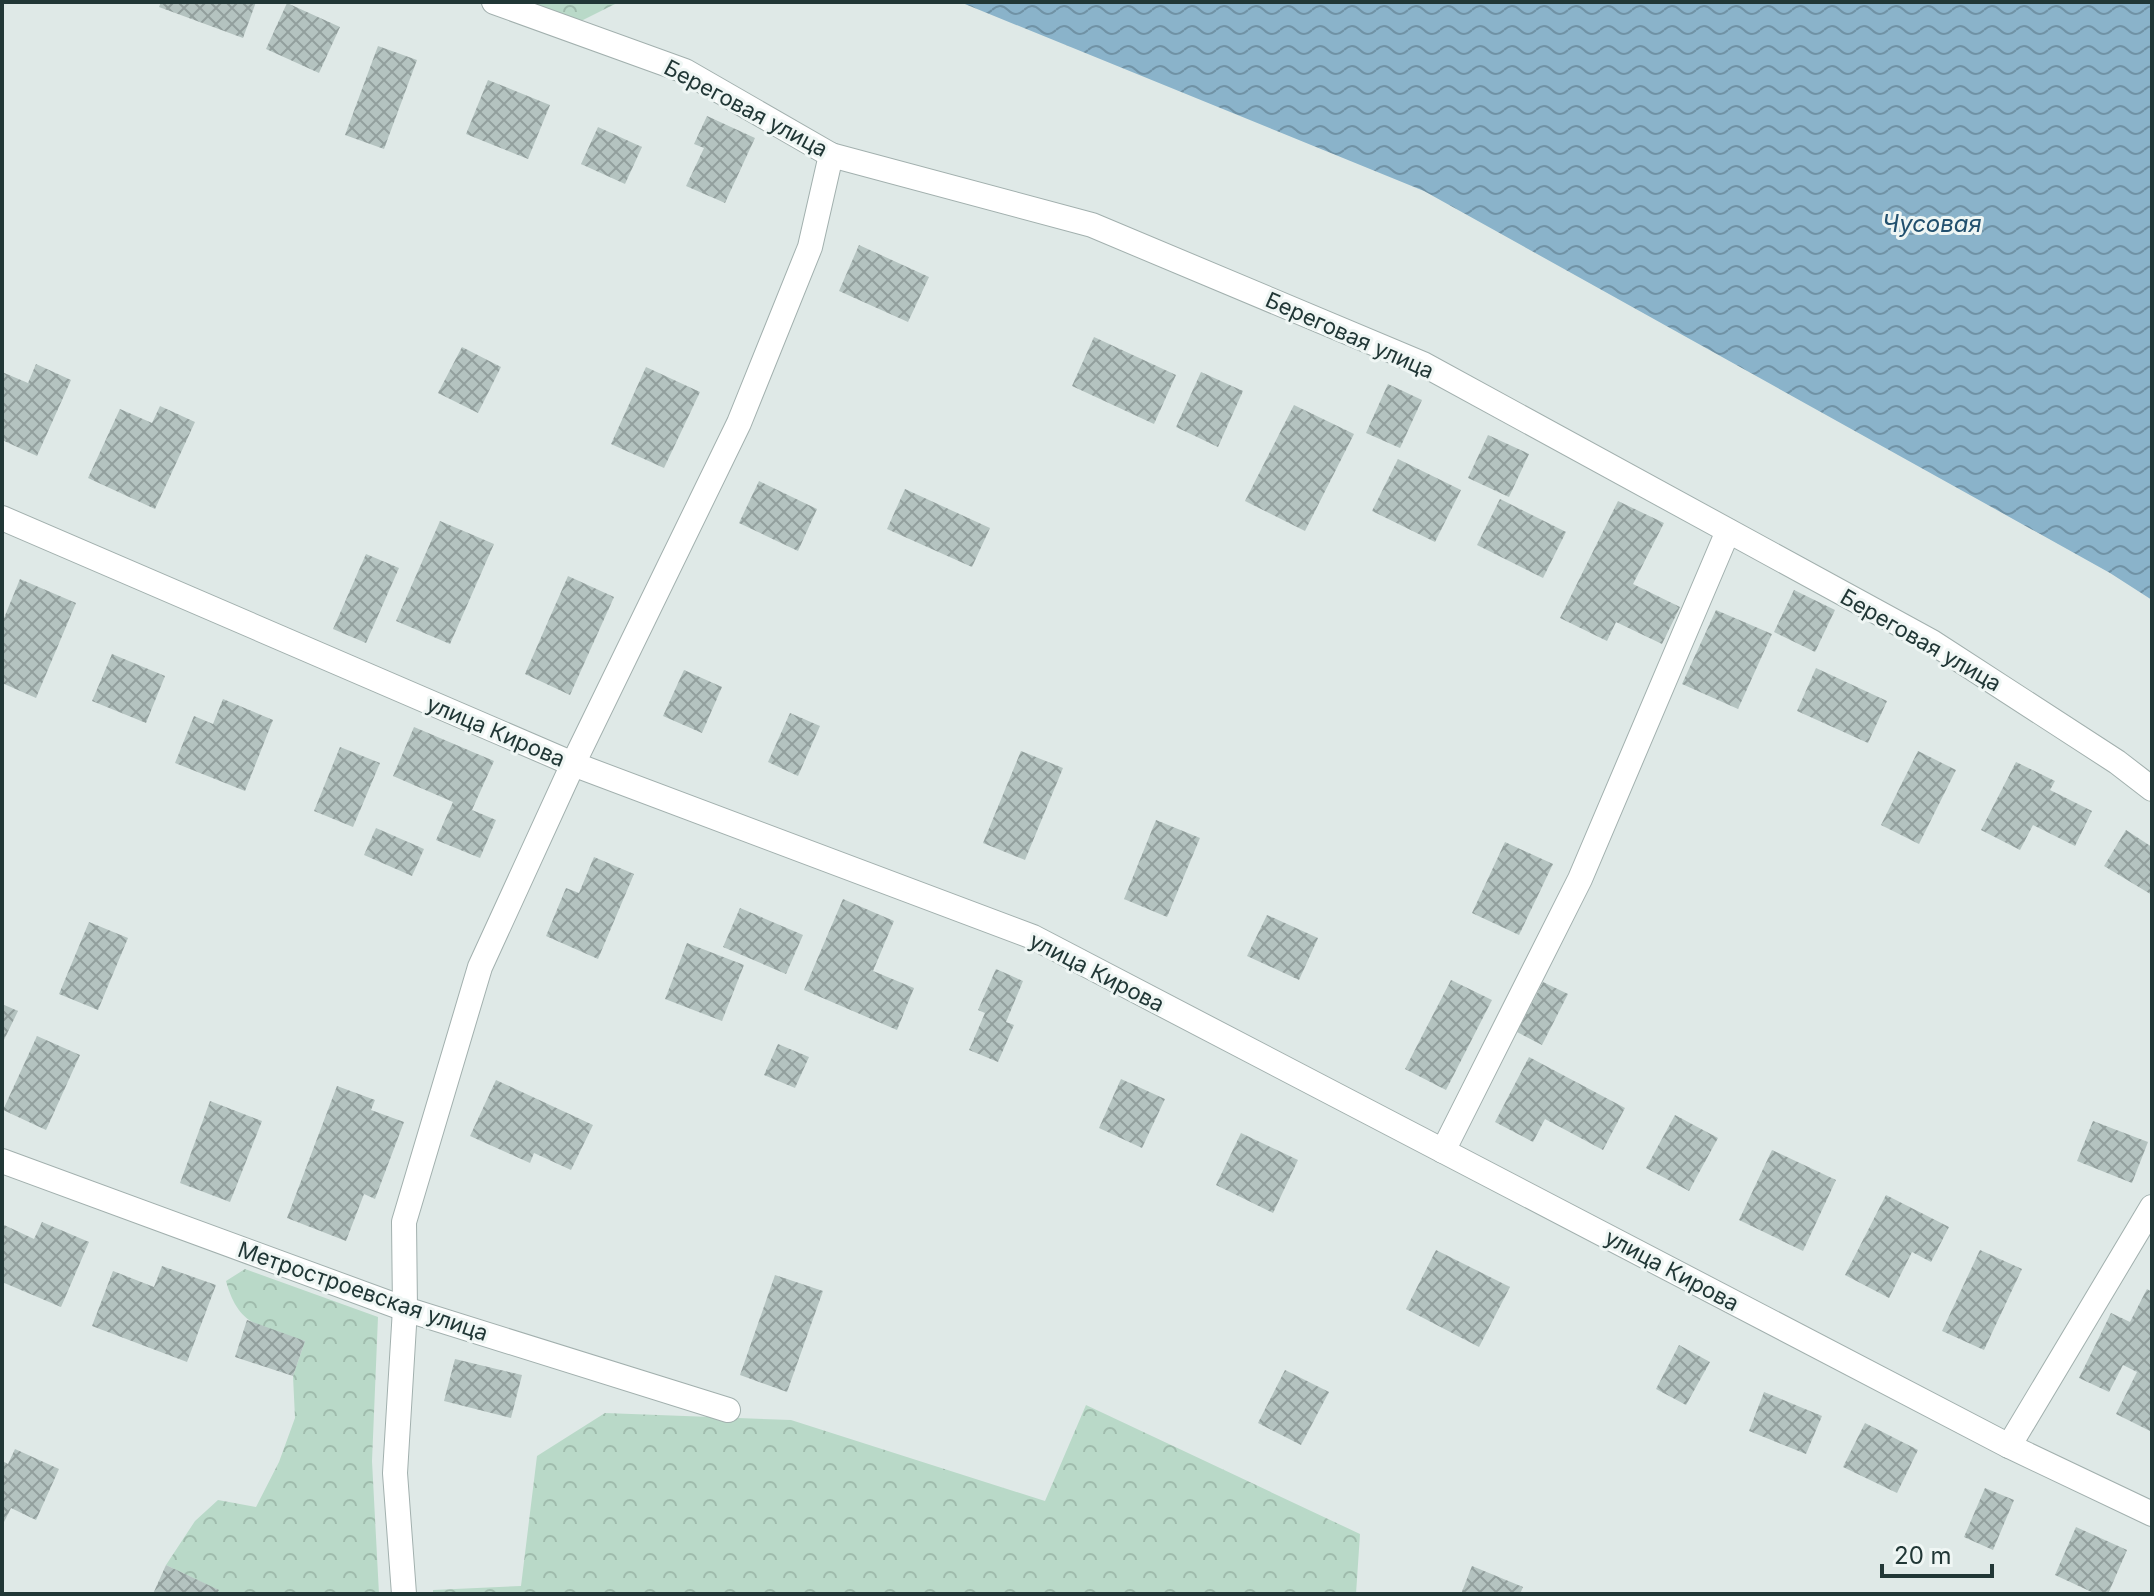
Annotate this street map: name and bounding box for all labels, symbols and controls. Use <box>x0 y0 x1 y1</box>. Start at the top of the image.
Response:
street label: Береговая улица <box>660 54 832 162</box>
water label: Чусовая <box>1882 209 1982 238</box>
street label: Береговая улица <box>1262 286 1438 384</box>
street label: Береговая улица <box>1836 583 2006 697</box>
street label: улица Кирова <box>423 690 569 772</box>
street label: улица Кирова <box>1025 927 1169 1017</box>
street label: улица Кирова <box>1601 1224 1743 1316</box>
street label: Метростроевская улица <box>235 1236 491 1346</box>
scale bar <box>1882 1528 1992 1578</box>
text: 20 m <box>1894 1541 1952 1570</box>

